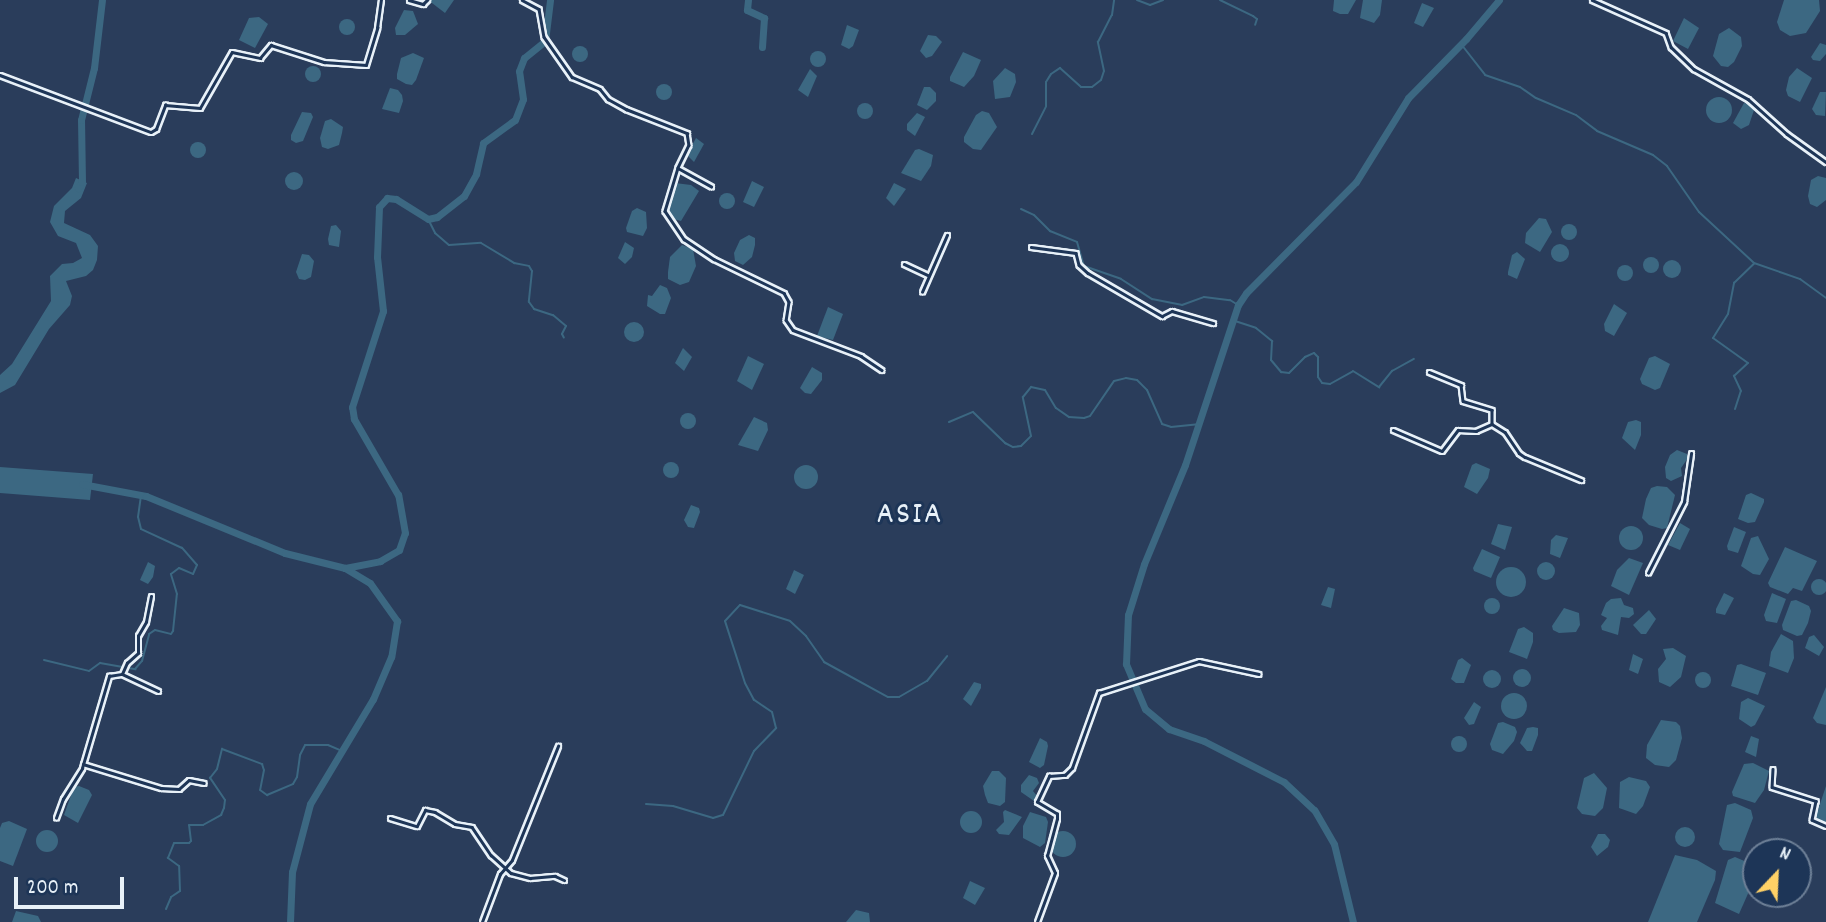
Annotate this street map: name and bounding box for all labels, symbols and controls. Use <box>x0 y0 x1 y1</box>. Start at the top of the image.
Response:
district label: ASIA <box>877 497 943 535</box>
north arrow <box>1742 838 1812 908</box>
text: N <box>1775 841 1794 869</box>
scale bar <box>18 862 128 906</box>
text: 200 m <box>27 874 78 904</box>

